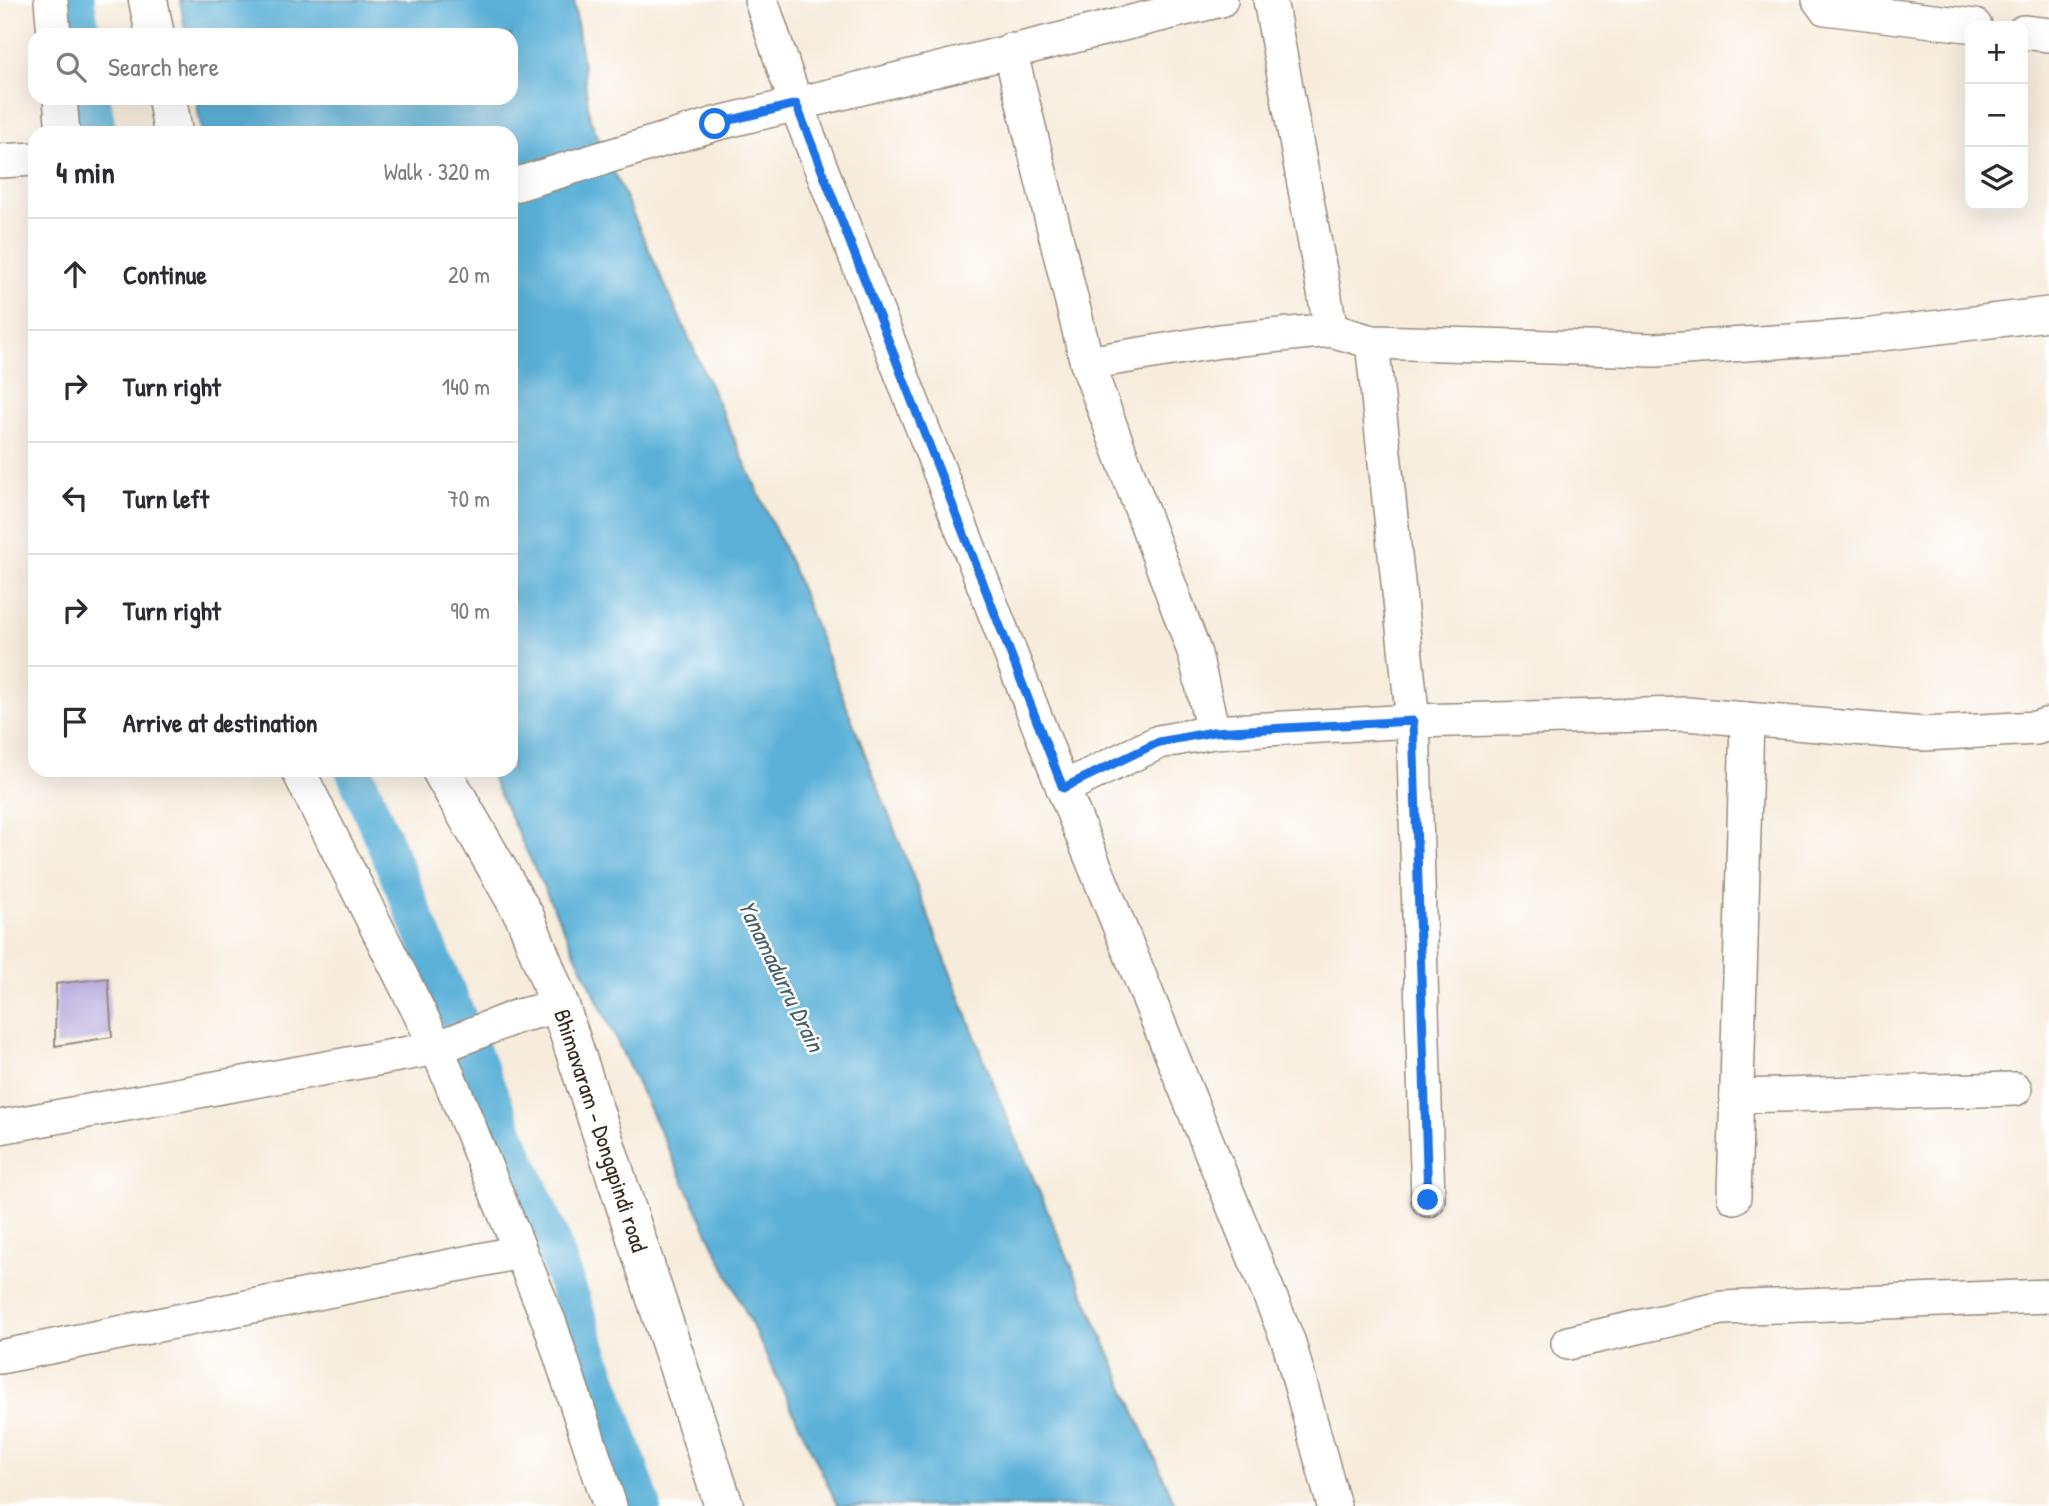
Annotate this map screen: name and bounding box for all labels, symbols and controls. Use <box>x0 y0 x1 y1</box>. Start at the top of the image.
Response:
map controls <box>1965 21 2028 210</box>
button: + <box>1965 21 2028 84</box>
search box <box>28 28 518 105</box>
icon: search <box>52 48 90 86</box>
text: Search here <box>108 49 219 84</box>
button: − <box>1965 84 2028 147</box>
route start <box>699 108 730 139</box>
button: layers <box>1965 147 2028 210</box>
text: 4 min <box>56 152 115 192</box>
text: Walk · 320 m <box>384 156 490 187</box>
icon: ahead <box>56 255 94 293</box>
text: Continue <box>123 257 207 292</box>
text: 20 m <box>448 259 490 290</box>
icon: right <box>56 367 94 405</box>
text: Turn right <box>123 369 221 404</box>
text: 140 m <box>442 371 490 402</box>
icon: left <box>56 479 94 517</box>
text: Turn left <box>123 481 209 516</box>
text: 70 m <box>447 483 490 514</box>
icon: right <box>56 591 94 629</box>
text: Turn right <box>123 593 221 628</box>
text: 90 m <box>450 595 490 626</box>
icon: arrive <box>56 703 94 741</box>
text: Arrive at destination <box>123 705 318 740</box>
water label: Yanamadurru Drain <box>731 894 833 1059</box>
street label: Bhimavaram - Dongapindi road <box>547 1005 656 1256</box>
route end <box>1412 1184 1443 1215</box>

